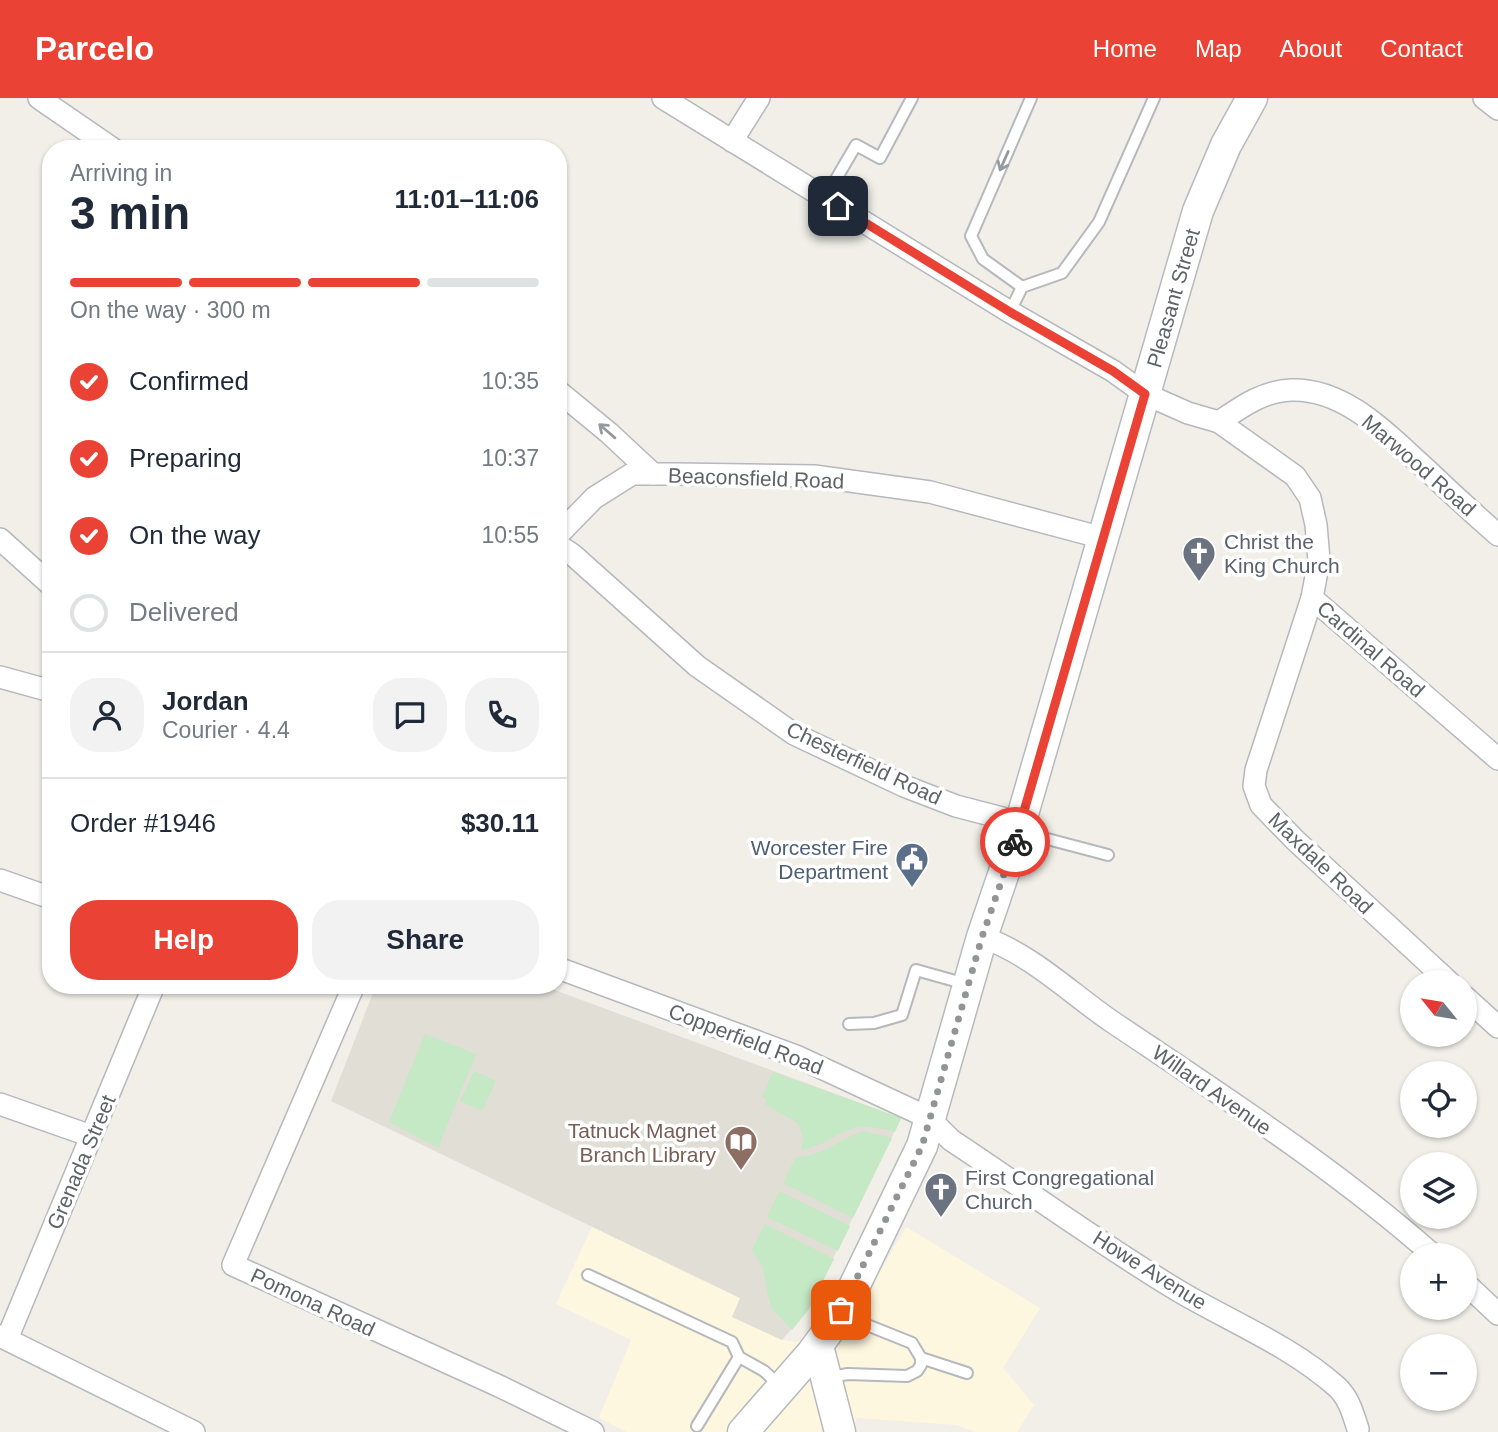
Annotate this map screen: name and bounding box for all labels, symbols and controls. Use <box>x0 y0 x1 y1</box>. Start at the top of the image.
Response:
text: Parcelo <box>35 30 154 67</box>
text: Home <box>1093 35 1157 62</box>
text: Map <box>1195 35 1242 62</box>
text: About <box>1280 35 1342 62</box>
text: Contact <box>1380 35 1463 62</box>
one-way arrow <box>997 149 1010 171</box>
text: Arriving in <box>70 160 172 186</box>
pin <box>808 176 868 236</box>
text: 11:01–11:06 <box>394 184 539 214</box>
text: 3 min <box>70 187 190 239</box>
icon: home <box>819 187 857 225</box>
street label: Pleasant Street <box>1142 226 1204 370</box>
text: On the way · 300 m <box>70 297 271 323</box>
icon: check <box>70 363 108 401</box>
text: Confirmed <box>129 366 249 396</box>
text: 10:35 <box>481 368 539 394</box>
street label: Marwood Road <box>1358 410 1480 520</box>
one-way arrow <box>598 423 616 439</box>
icon: check <box>70 440 108 478</box>
text: Preparing <box>129 443 242 473</box>
text: 10:37 <box>481 445 539 471</box>
street label: Beaconsfield Road <box>668 463 844 493</box>
icon: check <box>70 517 108 555</box>
text: On the way <box>129 520 261 550</box>
text: 10:55 <box>481 522 539 548</box>
place label: Christ the King Church <box>1224 530 1340 577</box>
church icon: Christ the King Church <box>1180 534 1218 583</box>
street label: Cardinal Road <box>1313 596 1429 702</box>
text: Delivered <box>129 597 239 627</box>
button: person <box>70 678 144 752</box>
button: chat <box>373 678 447 752</box>
button: phone <box>465 678 539 752</box>
text: Jordan <box>162 686 249 716</box>
text: Courier · 4.4 <box>162 717 290 743</box>
street label: Chesterfield Road <box>783 717 945 809</box>
courier <box>980 807 1050 877</box>
text: Order #1946 <box>70 808 216 838</box>
text: $30.11 <box>461 808 539 838</box>
street label: Maxdale Road <box>1264 808 1378 918</box>
icon: bike <box>996 823 1034 861</box>
place label: Worcester Fire Department <box>751 836 888 883</box>
public building icon: Worcester Fire Department <box>893 840 931 889</box>
button: Help <box>70 900 298 980</box>
button: Share <box>312 900 539 980</box>
north arrow <box>1400 970 1477 1046</box>
map controls <box>1400 970 1477 1411</box>
street label: Copperfield Road <box>666 999 826 1079</box>
street label: Willard Avenue <box>1148 1041 1276 1139</box>
button: locate <box>1400 1061 1477 1138</box>
street label: Grenada Street <box>42 1091 120 1233</box>
place label: Tatnuck Magnet Branch Library <box>568 1119 716 1166</box>
library icon: Tatnuck Magnet Branch Library <box>722 1123 760 1172</box>
button: layers <box>1400 1152 1477 1229</box>
place label: First Congregational Church <box>965 1166 1154 1213</box>
church icon: First Congregational Church <box>922 1170 960 1219</box>
street label: Howe Avenue <box>1089 1226 1211 1314</box>
button: + <box>1400 1243 1477 1320</box>
street label: Pomona Road <box>247 1263 379 1341</box>
pin <box>811 1280 871 1340</box>
icon: bag <box>822 1291 860 1329</box>
button: − <box>1400 1334 1477 1411</box>

